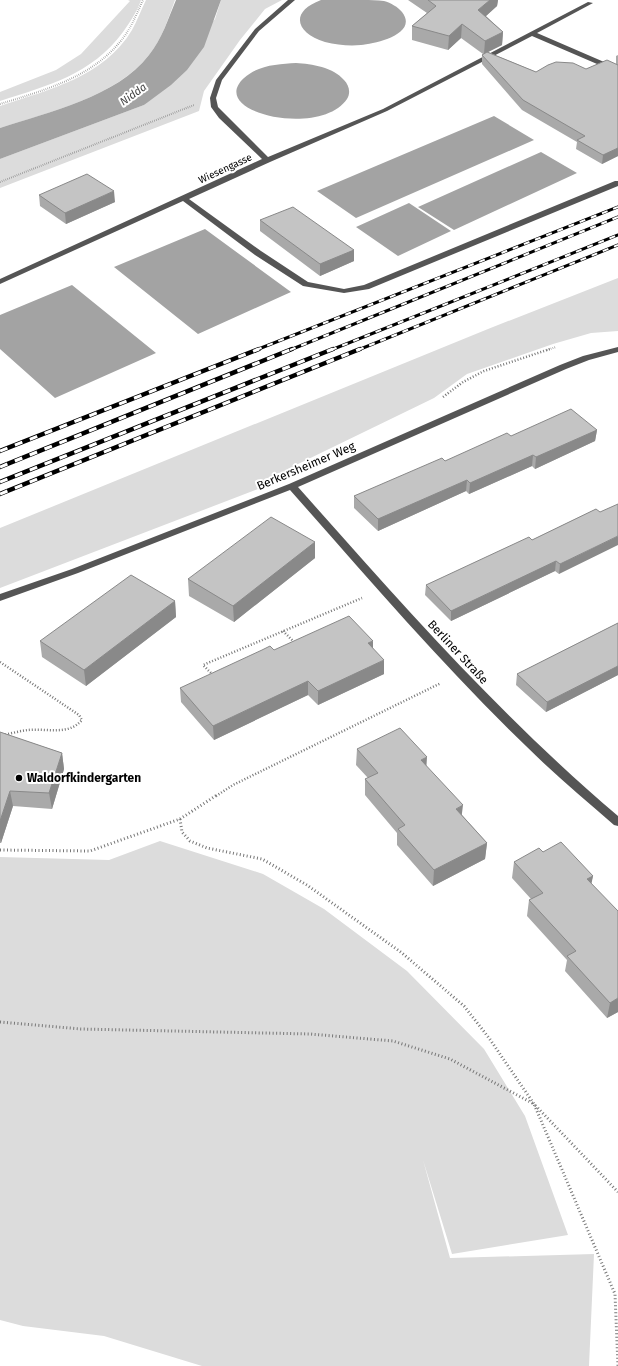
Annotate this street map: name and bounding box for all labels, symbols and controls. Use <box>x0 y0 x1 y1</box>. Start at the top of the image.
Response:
water label: Nidda <box>117 80 149 108</box>
street label: Wiesengasse <box>197 151 254 187</box>
street label: Berkersheimer Weg <box>255 439 358 493</box>
street label: Berliner Straße <box>425 617 491 687</box>
place label: Waldorfkindergarten <box>27 771 141 785</box>
marker: Waldorfkindergarten <box>14 773 24 783</box>

